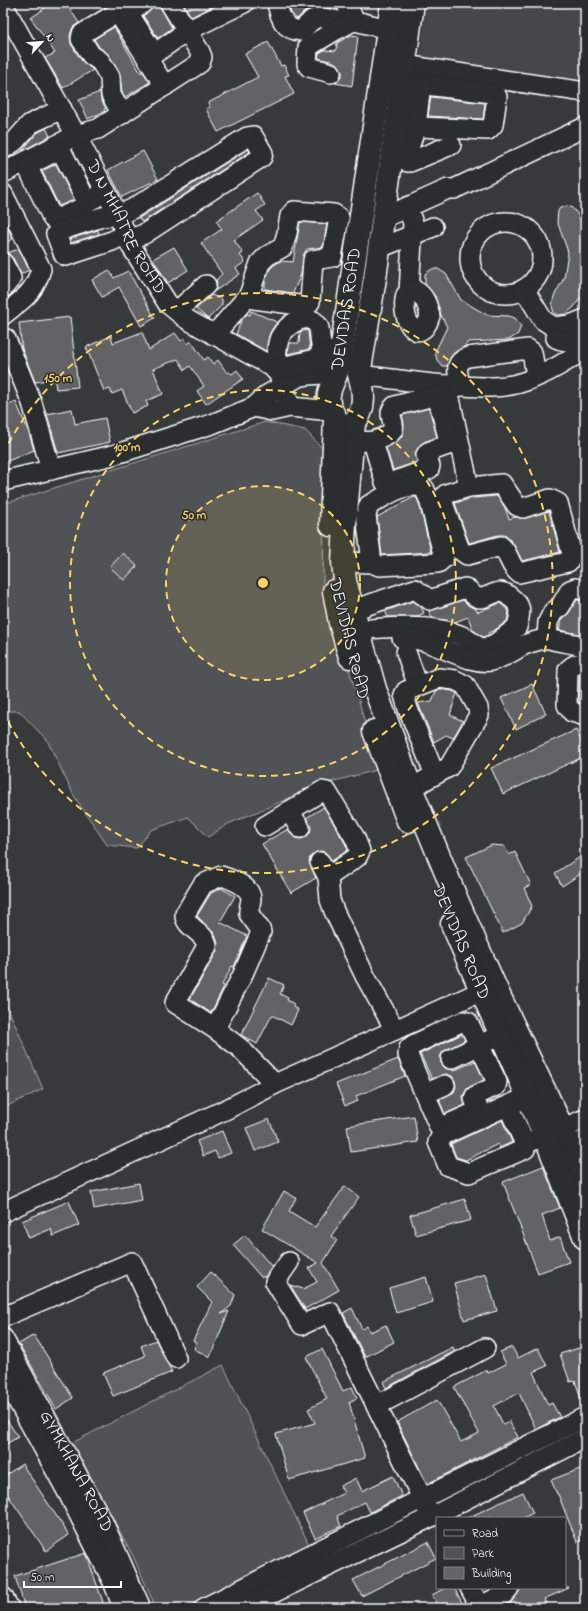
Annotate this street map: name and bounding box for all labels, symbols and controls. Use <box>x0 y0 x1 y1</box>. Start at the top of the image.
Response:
north arrow <box>22 22 62 62</box>
text: N <box>41 31 59 45</box>
street label: D N MHATRE ROAD <box>78 155 172 300</box>
street label: DEVIDAS ROAD <box>325 246 369 373</box>
text: 150 m <box>44 370 73 388</box>
text: 100 m <box>114 439 141 457</box>
text: 50 m <box>182 507 207 525</box>
street label: DEVIDAS ROAD <box>320 575 376 702</box>
centre of rings <box>256 576 270 590</box>
street label: DEVIDAS ROAD <box>424 879 496 1004</box>
street label: GYMKHANA ROAD <box>32 1406 119 1536</box>
legend <box>436 1517 566 1589</box>
text: Road <box>472 1525 498 1543</box>
text: Park <box>472 1545 494 1563</box>
scale bar <box>24 1563 121 1589</box>
text: Building <box>471 1565 511 1584</box>
text: 50 m <box>30 1569 54 1587</box>

